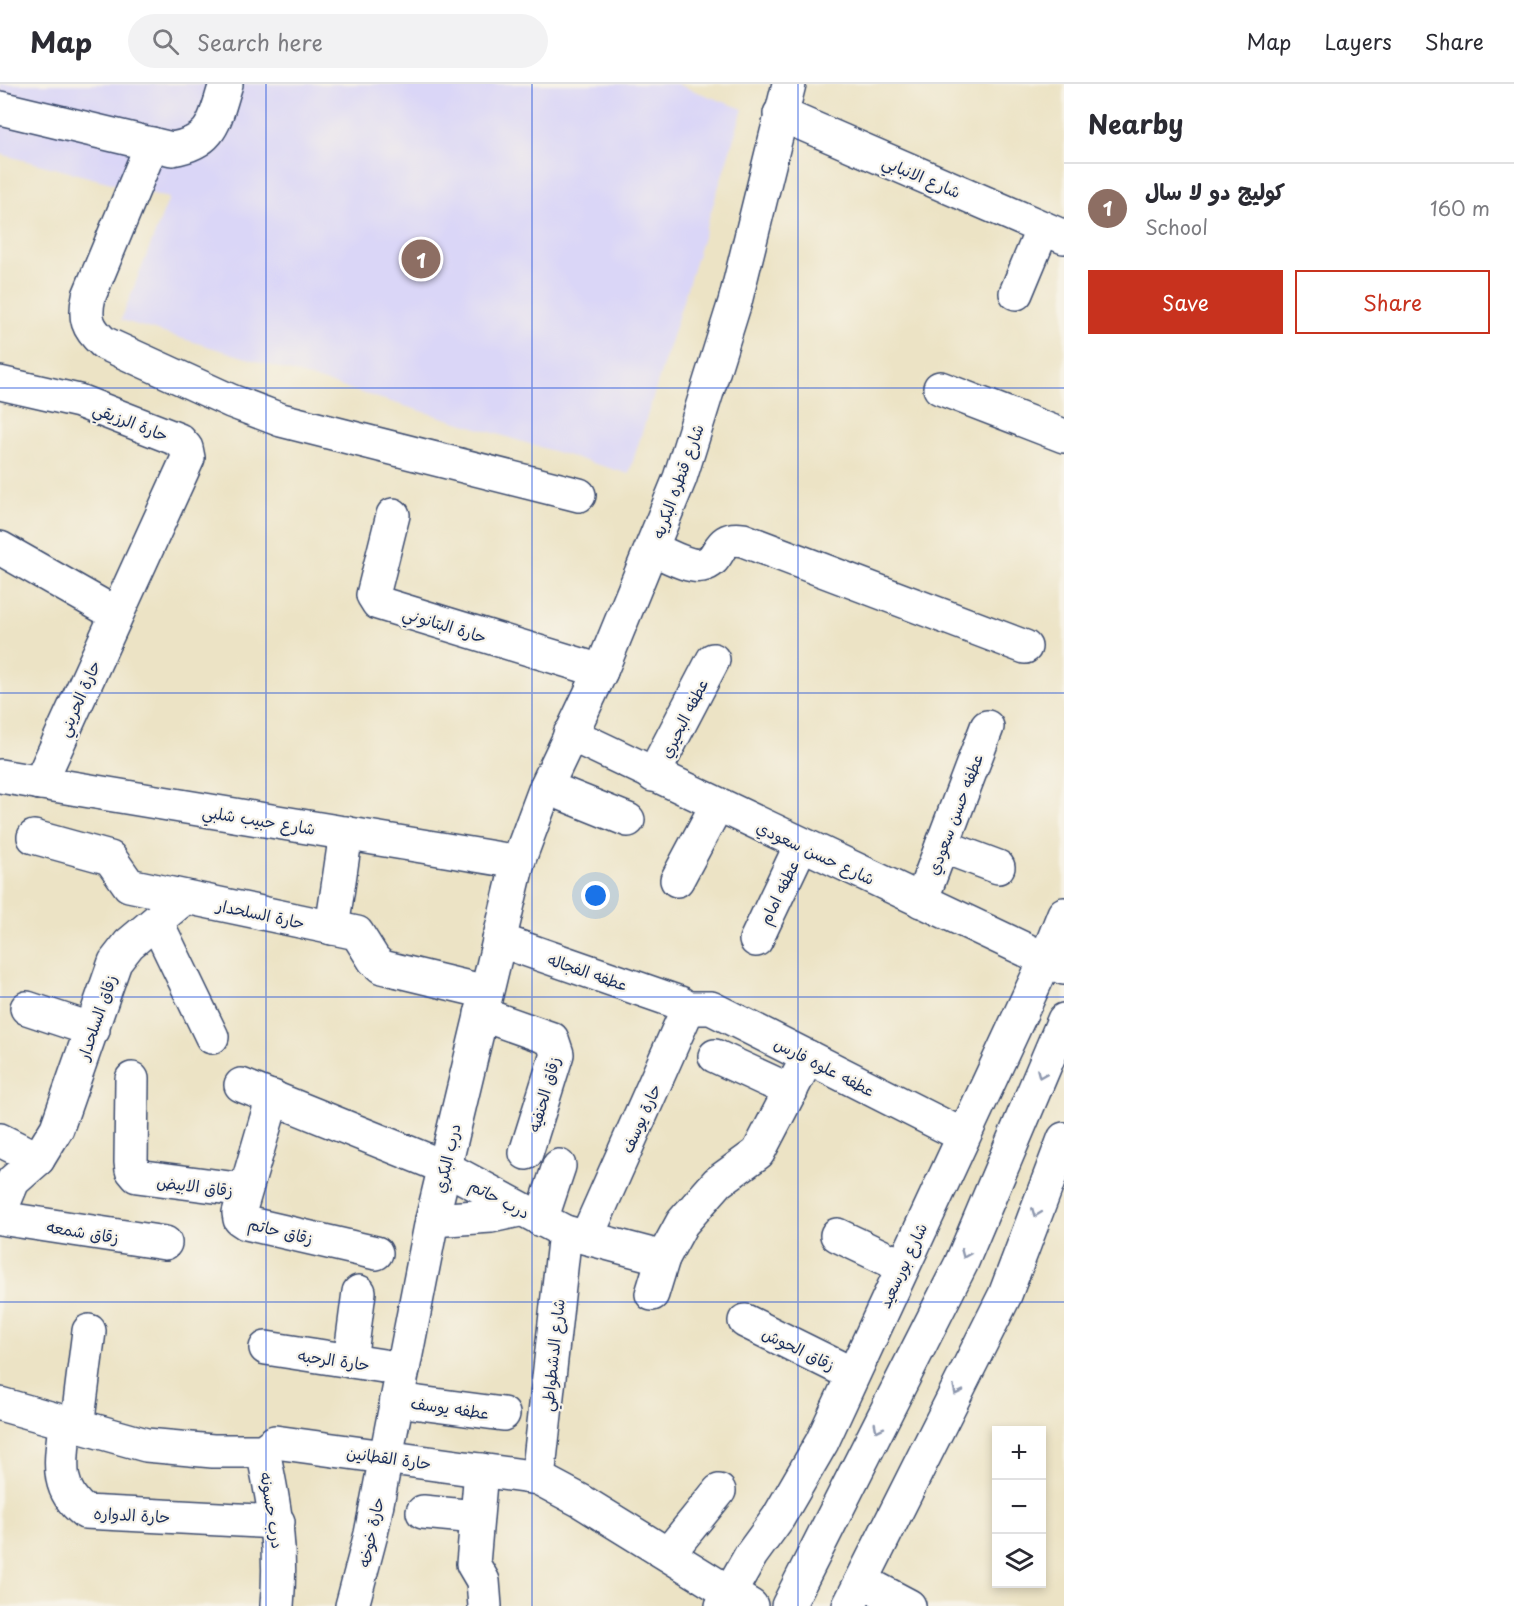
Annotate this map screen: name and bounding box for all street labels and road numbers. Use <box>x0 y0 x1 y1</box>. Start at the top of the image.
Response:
street label: شارع الانبابي <box>878 149 965 207</box>
street label: حارة الرزيقي <box>88 396 172 450</box>
street label: شارع قنطره البكريه <box>645 420 710 542</box>
street label: حارة البتانوني <box>399 600 490 652</box>
street label: حارة الحريني <box>51 656 109 742</box>
street label: عطفه البحيري <box>653 674 714 762</box>
street label: عطفه حسن سعودي <box>920 750 989 878</box>
street label: شارع حبيب شلبي <box>200 798 317 844</box>
street label: شارع حسن سعودي <box>752 814 879 891</box>
street label: عطفه امام <box>752 856 806 929</box>
street label: حارة السلحدار <box>213 892 307 934</box>
street label: عطفه الفجاله <box>545 946 631 996</box>
street label: زقاق السلحدار <box>70 971 122 1065</box>
street label: عطفه علوه فارس <box>771 1030 879 1102</box>
street label: زقاق الحنفيه <box>521 1053 565 1135</box>
street label: حارة يوسف <box>614 1079 666 1157</box>
street label: درب البكري <box>426 1121 467 1195</box>
street label: زقاق الابيض <box>155 1168 235 1202</box>
street label: درب حاتم <box>465 1172 534 1226</box>
street label: زقاق حاتم <box>246 1210 316 1252</box>
street label: زقاق شمعه <box>45 1213 121 1249</box>
street label: شارع بورسعيد <box>872 1218 933 1312</box>
street label: شارع الدشطواطي <box>534 1298 574 1413</box>
street label: زقاق الحوش <box>759 1320 839 1376</box>
street label: حارة الرحبه <box>297 1342 371 1376</box>
street label: عطفه يوسف <box>409 1390 491 1424</box>
street label: حارة القطانين <box>345 1439 433 1475</box>
street label: درب حسونه <box>255 1470 291 1550</box>
street label: حارة خوخه <box>351 1495 389 1569</box>
street label: حارة الدواره <box>93 1500 171 1528</box>

